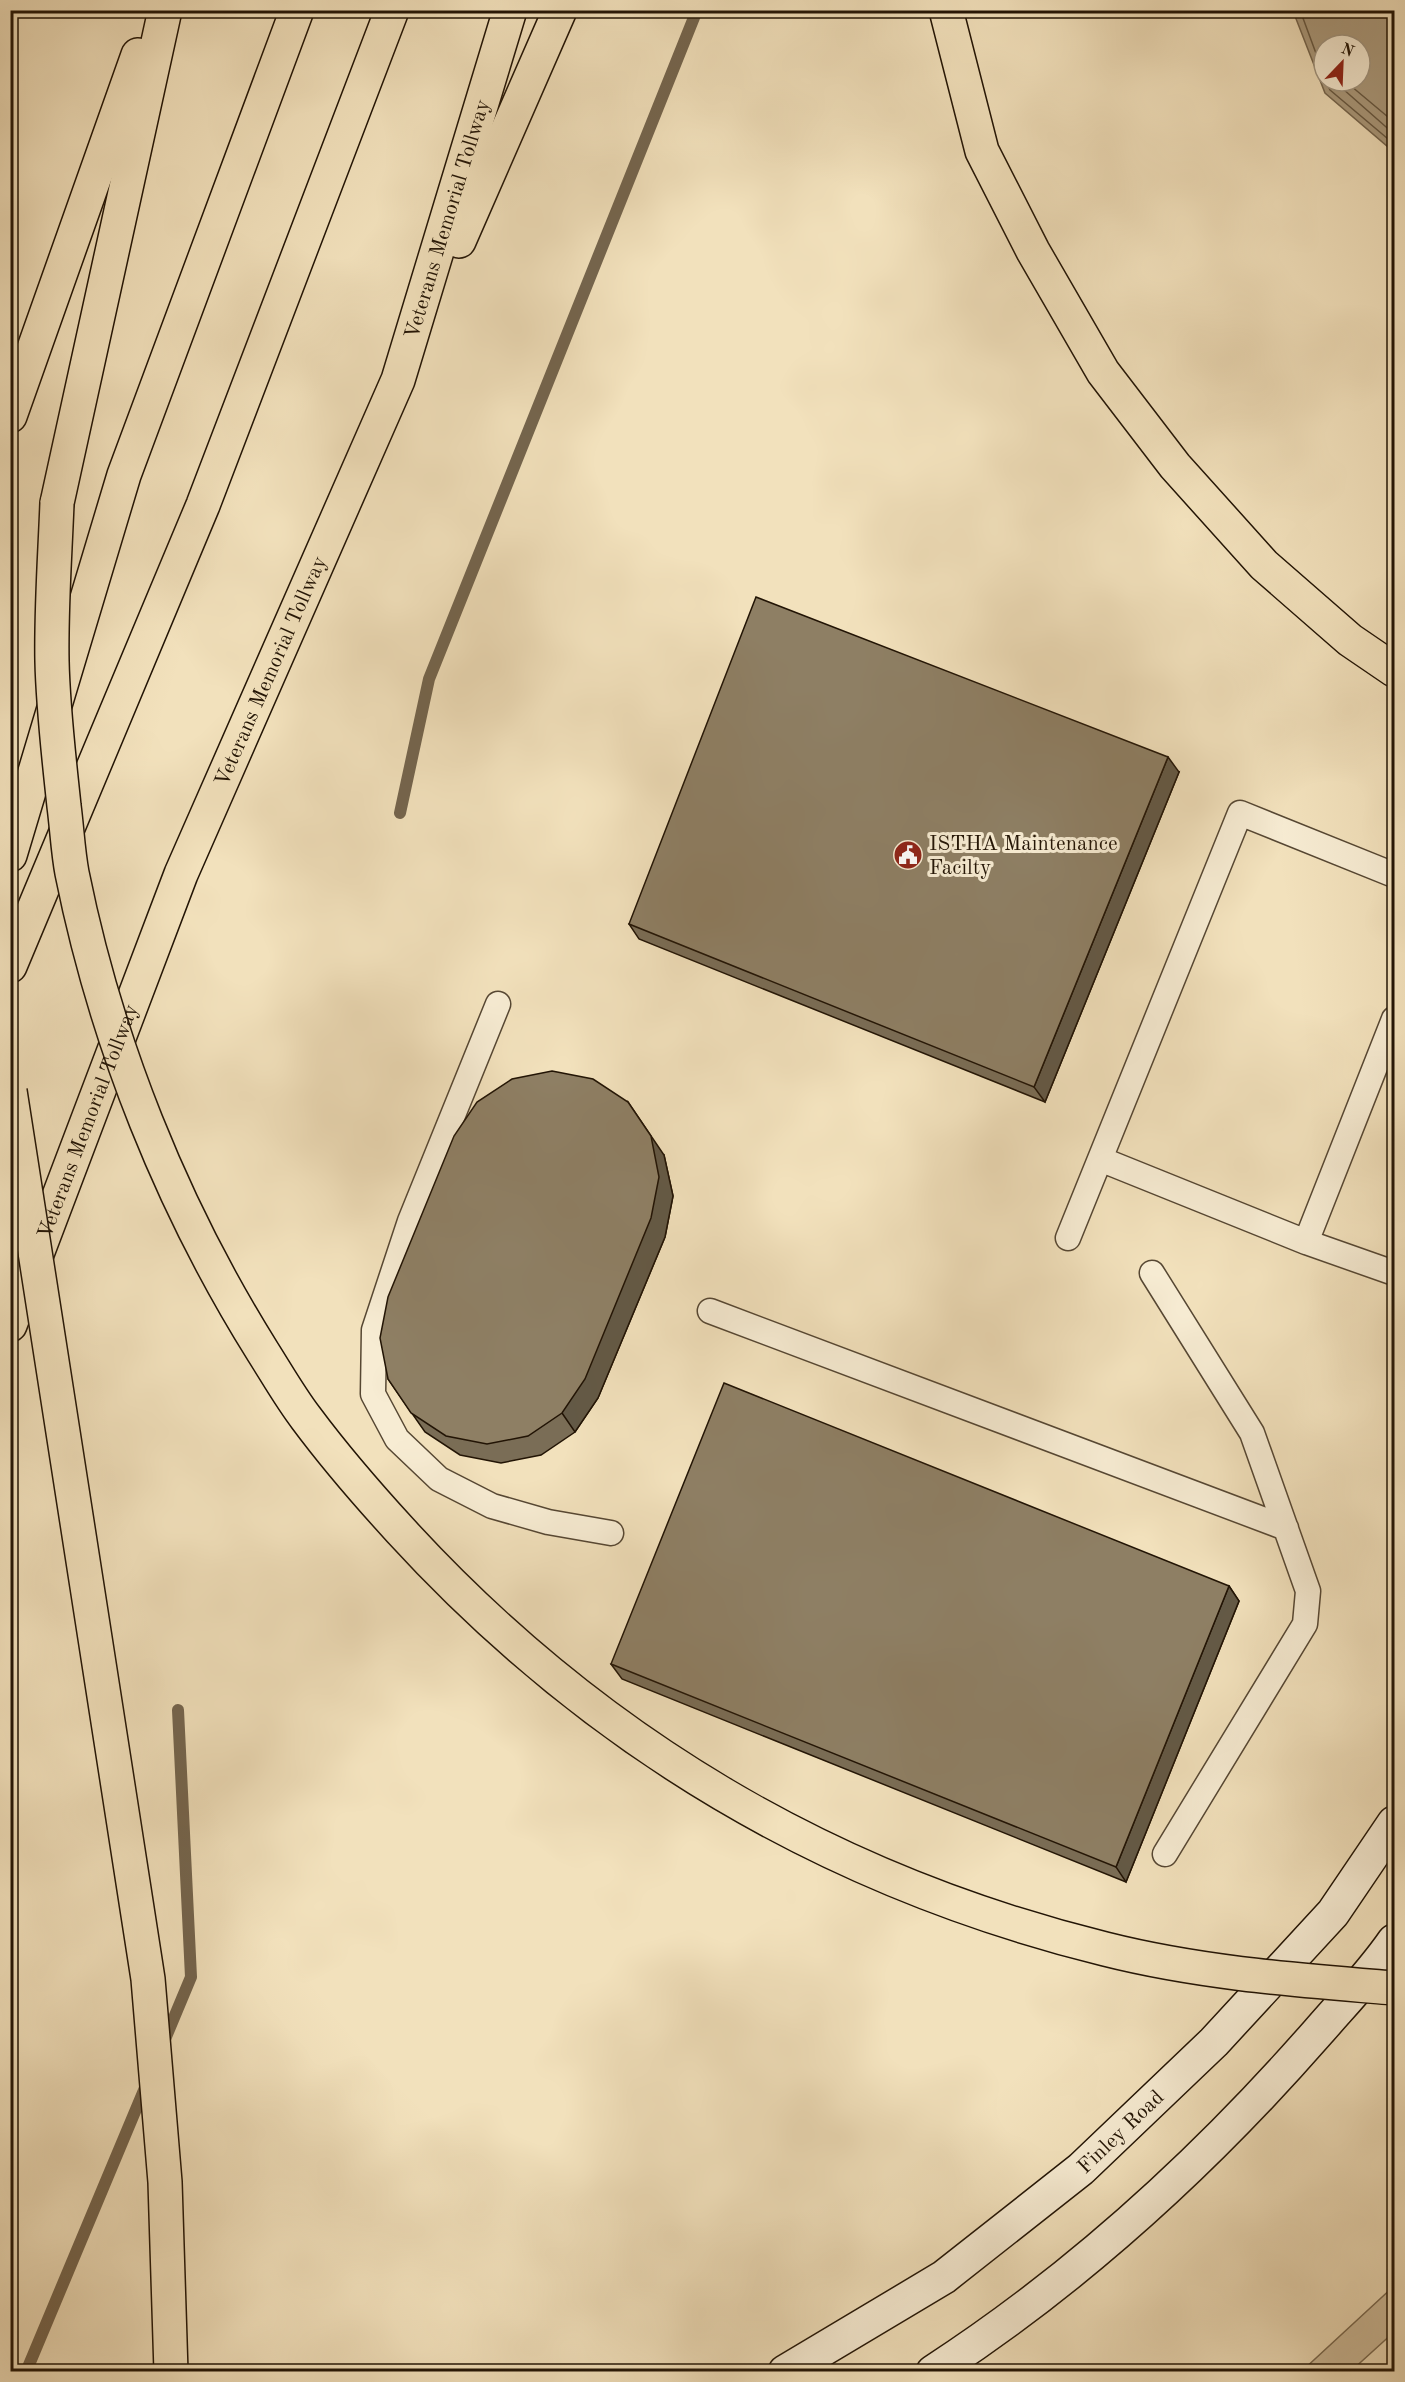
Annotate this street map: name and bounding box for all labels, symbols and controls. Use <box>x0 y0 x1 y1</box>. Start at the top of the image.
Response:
north arrow <box>1312 33 1372 93</box>
text: N <box>1338 41 1357 61</box>
street label: Veterans Memorial Tollway <box>402 97 494 342</box>
street label: Veterans Memorial Tollway <box>212 553 331 790</box>
place label: ISTHA Maintenance Facilty <box>929 834 1118 879</box>
public building icon: ISTHA Maintenance Facilty <box>892 839 924 871</box>
street label: Veterans Memorial Tollway <box>35 1002 143 1242</box>
street label: Finley Road <box>1074 2087 1169 2178</box>

